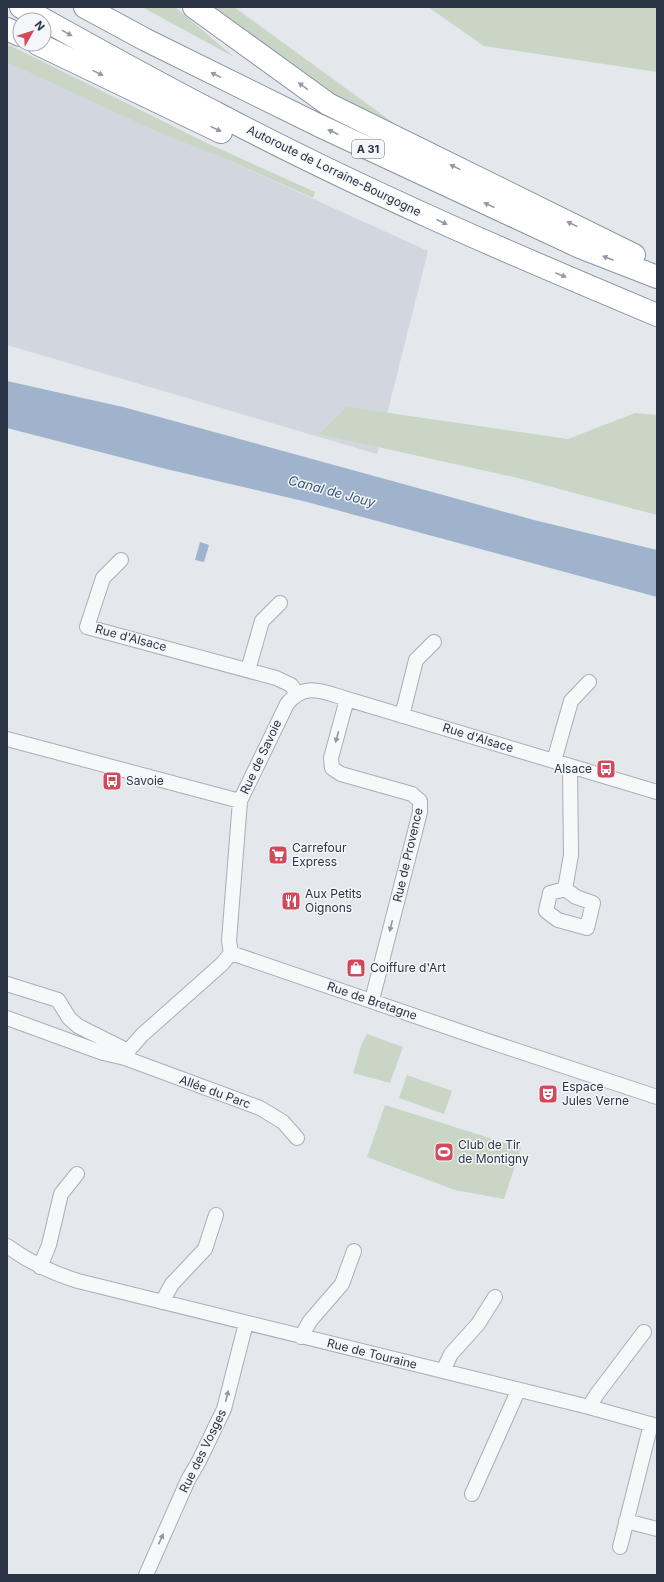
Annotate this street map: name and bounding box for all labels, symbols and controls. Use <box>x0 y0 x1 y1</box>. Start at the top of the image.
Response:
north arrow <box>12 12 52 52</box>
text: N <box>32 18 48 33</box>
one-way arrow <box>62 29 73 36</box>
one-way arrow <box>93 70 104 76</box>
one-way arrow <box>211 72 222 78</box>
one-way arrow <box>298 82 309 90</box>
street label: Autoroute de Lorraine-Bourgogne <box>245 122 424 219</box>
one-way arrow <box>210 126 221 132</box>
one-way arrow <box>327 129 339 135</box>
road number: A 31 <box>352 140 384 158</box>
one-way arrow <box>449 163 461 170</box>
one-way arrow <box>483 202 495 208</box>
one-way arrow <box>436 219 448 225</box>
one-way arrow <box>566 221 577 227</box>
one-way arrow <box>601 255 613 261</box>
one-way arrow <box>555 271 567 278</box>
water label: Canal de Jouy <box>287 472 378 510</box>
street label: Rue d'Alsace <box>94 621 168 654</box>
street label: Rue de Savoie <box>237 717 284 797</box>
street label: Rue d'Alsace <box>441 720 515 755</box>
one-way arrow <box>334 731 340 743</box>
bus stop icon: Alsace <box>595 758 617 780</box>
place label: Alsace <box>554 761 592 776</box>
bus stop icon: Savoie <box>101 770 123 792</box>
place label: Savoie <box>126 773 164 788</box>
street label: Rue de Provence <box>389 806 426 903</box>
place label: Carrefour Express <box>292 840 347 869</box>
supermarket icon: Carrefour Express <box>267 844 289 866</box>
place label: Aux Petits Oignons <box>305 886 362 915</box>
restaurant icon: Aux Petits Oignons <box>280 890 302 912</box>
one-way arrow <box>388 919 394 932</box>
shop icon: Coiffure d'Art <box>345 957 367 979</box>
place label: Coiffure d'Art <box>370 960 446 975</box>
street label: Rue de Bretagne <box>325 978 419 1023</box>
street label: Allée du Parc <box>177 1072 253 1111</box>
place label: Espace Jules Verne <box>562 1079 629 1108</box>
theatre icon: Espace Jules Verne <box>537 1083 559 1105</box>
place label: Club de Tir de Montigny <box>458 1137 529 1166</box>
sports icon: Club de Tir de Montigny <box>433 1141 455 1163</box>
street label: Rue de Touraine <box>326 1335 419 1372</box>
one-way arrow <box>224 1390 230 1402</box>
street label: Rue des Vosges <box>176 1407 229 1495</box>
one-way arrow <box>158 1534 164 1545</box>

